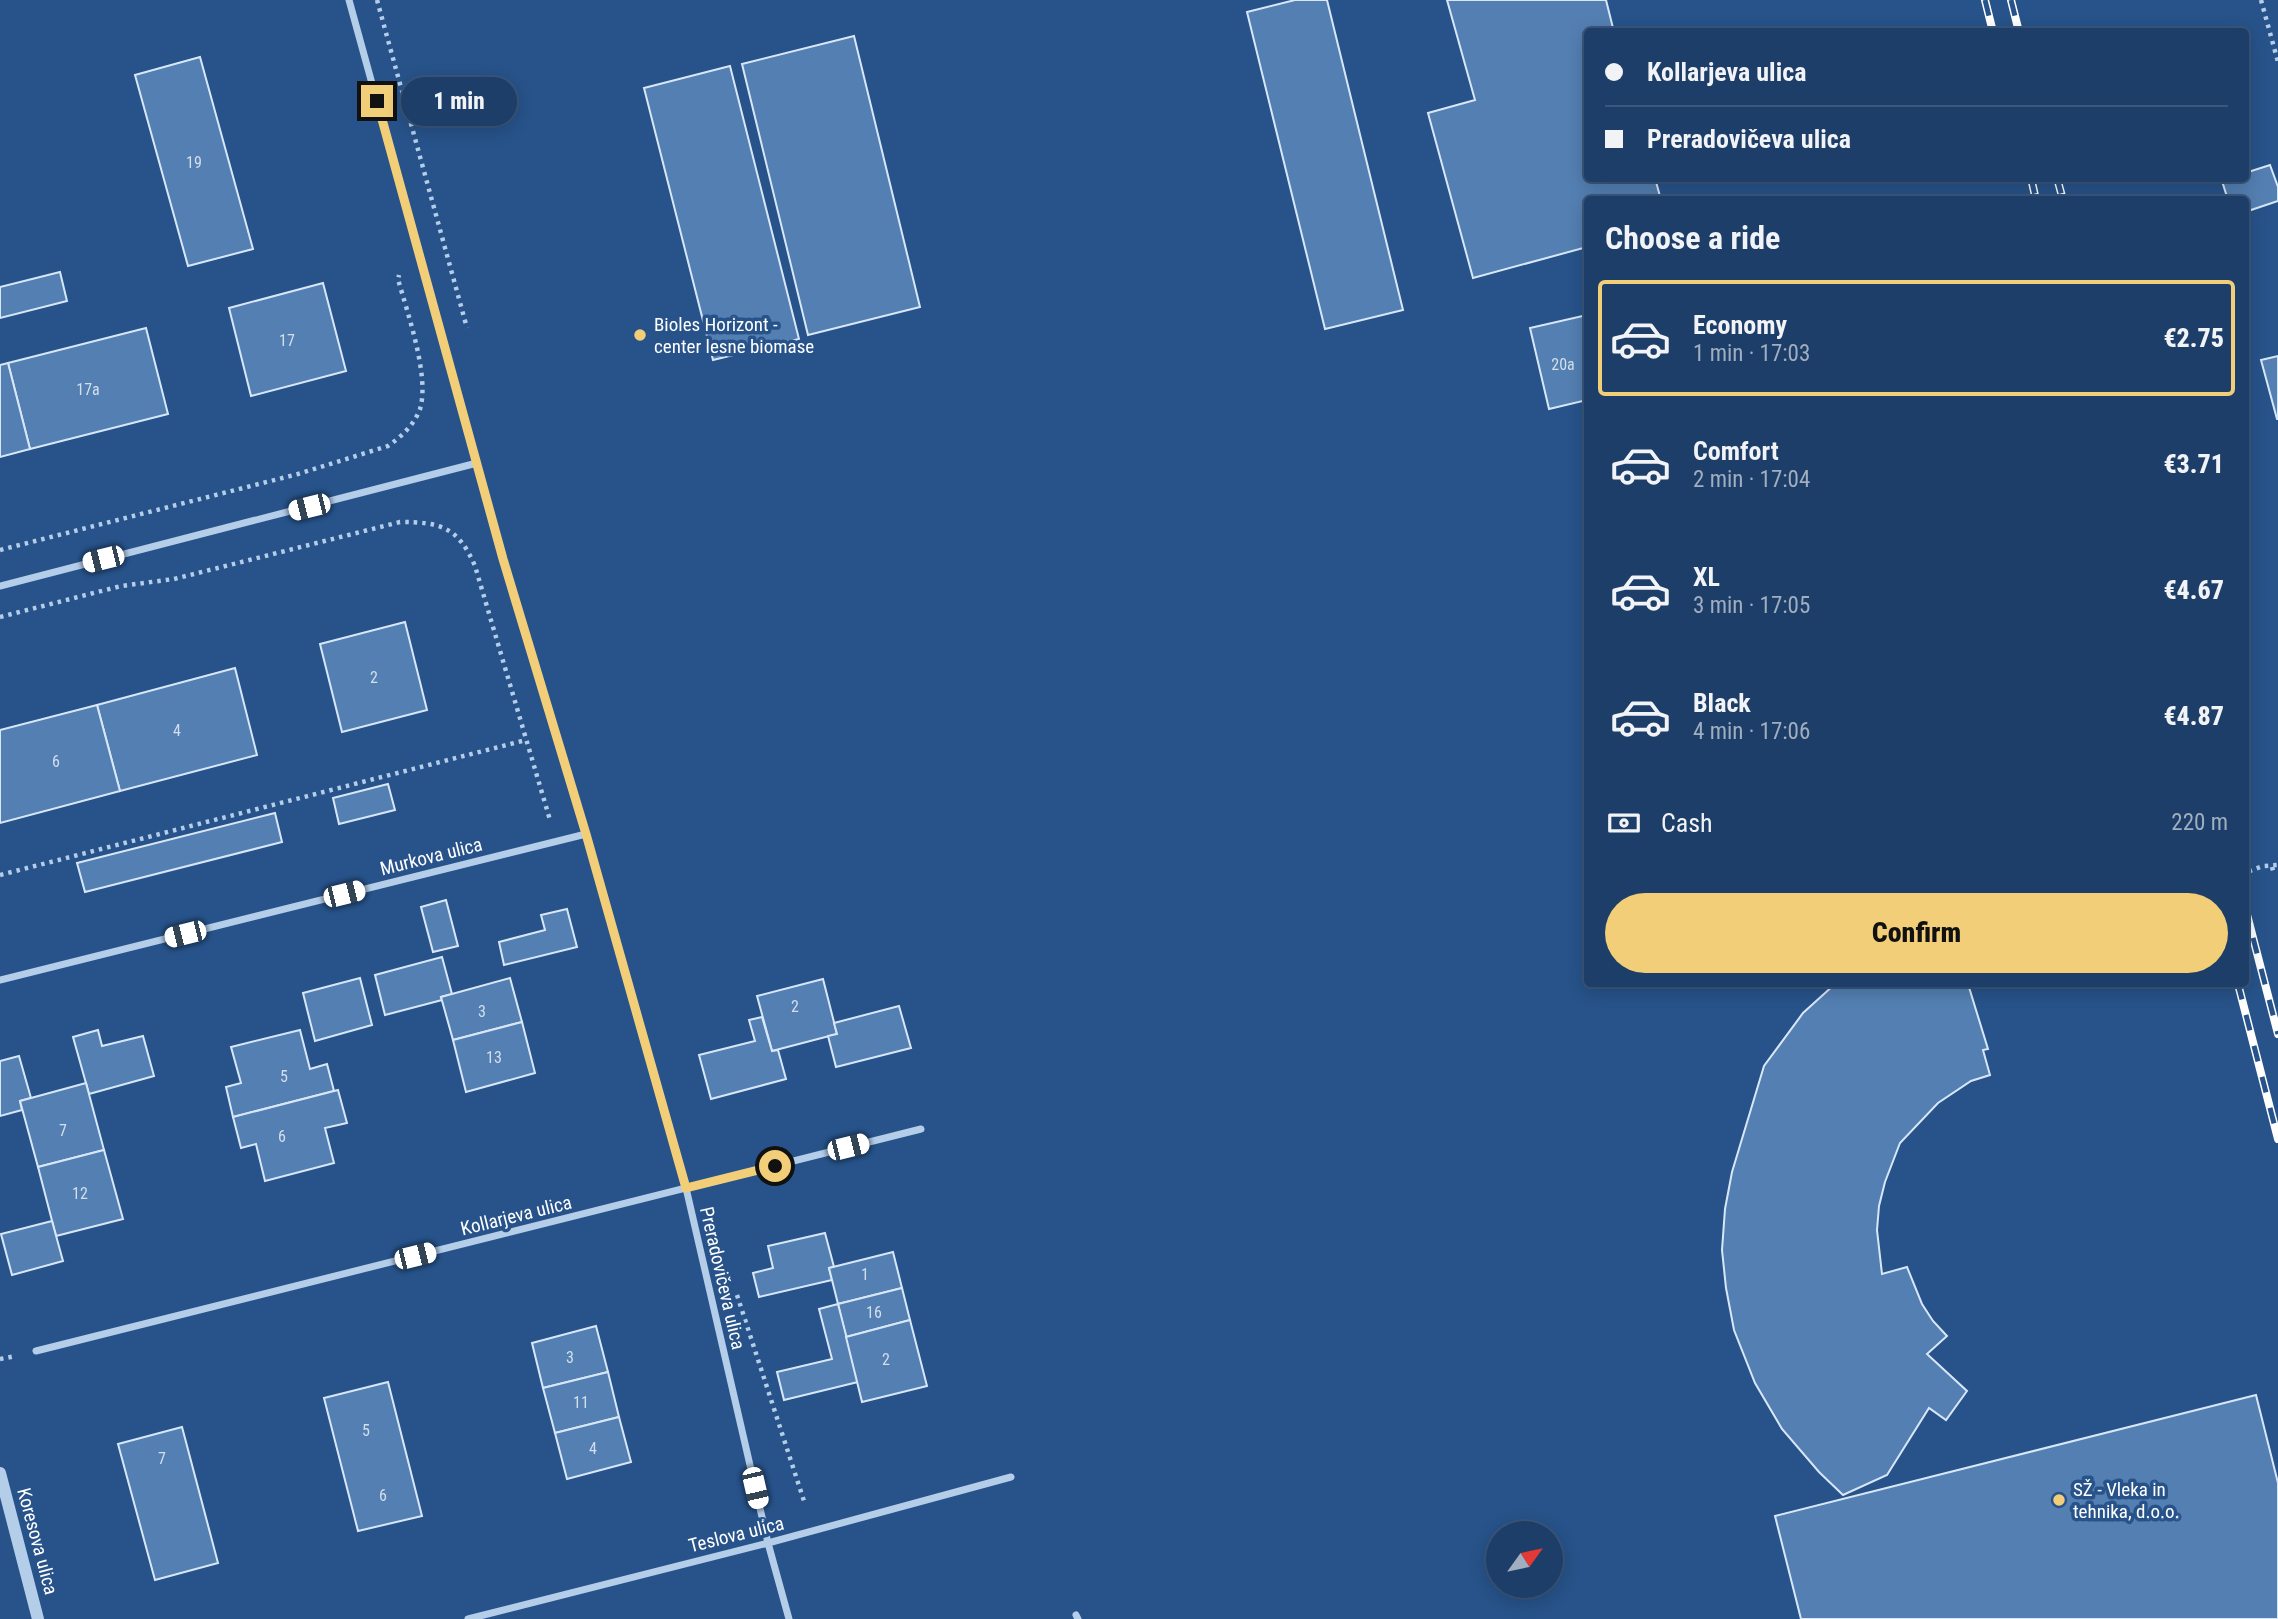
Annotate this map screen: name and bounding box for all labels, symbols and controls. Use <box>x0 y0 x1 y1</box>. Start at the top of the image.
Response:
text: Kollarjeva ulica <box>1647 57 1806 87</box>
callout: 1 min <box>402 76 517 126</box>
route end <box>361 85 393 117</box>
text: 1 min <box>433 88 485 115</box>
text: Preradovičeva ulica <box>1647 124 1851 154</box>
house number: 19 <box>186 153 202 172</box>
text: Choose a ride <box>1605 219 1780 257</box>
icon: car <box>1609 307 1672 370</box>
text: Economy <box>1693 310 1787 340</box>
place label: Bioles Horizont - center lesne biomase <box>654 313 814 358</box>
text: €2.75 <box>2163 323 2224 353</box>
marker: Bioles Horizont - center lesne biomase <box>632 327 648 343</box>
house number: 17 <box>279 331 295 350</box>
text: 1 min · 17:03 <box>1693 340 1810 367</box>
house number: 20a <box>1551 355 1575 374</box>
house number: 17a <box>76 380 100 399</box>
icon: car <box>1609 433 1672 496</box>
text: Comfort <box>1693 436 1779 466</box>
text: €3.71 <box>2163 449 2224 479</box>
text: 2 min · 17:04 <box>1693 466 1810 493</box>
car <box>287 492 332 522</box>
car <box>81 544 126 574</box>
icon: car <box>1609 559 1672 622</box>
text: XL <box>1693 562 1720 592</box>
text: €4.67 <box>2163 575 2224 605</box>
text: 3 min · 17:05 <box>1693 592 1810 619</box>
house number: 2 <box>370 668 378 687</box>
icon: car <box>1609 685 1672 748</box>
text: Black <box>1693 688 1751 718</box>
text: €4.87 <box>2163 701 2224 731</box>
text: 4 min · 17:06 <box>1693 718 1810 745</box>
house number: 4 <box>173 721 181 740</box>
house number: 6 <box>52 752 60 771</box>
icon: cash <box>1605 804 1643 842</box>
text: Cash <box>1661 808 1713 838</box>
text: 220 m <box>2171 809 2228 836</box>
street label: Murkova ulica <box>378 833 485 880</box>
car <box>322 879 367 909</box>
button: Confirm <box>1605 893 2228 973</box>
car <box>163 919 208 949</box>
house number: 2 <box>791 997 799 1016</box>
house number: 3 <box>478 1002 486 1021</box>
house number: 13 <box>486 1048 502 1067</box>
house number: 5 <box>280 1067 288 1086</box>
house number: 7 <box>59 1121 67 1140</box>
house number: 6 <box>278 1127 286 1146</box>
car <box>826 1132 871 1162</box>
route start <box>759 1150 791 1182</box>
house number: 12 <box>72 1184 88 1203</box>
street label: Kollarjeva ulica <box>458 1191 574 1240</box>
street label: Preradovičeva ulica <box>695 1205 750 1352</box>
car <box>393 1241 438 1271</box>
house number: 1 <box>861 1265 869 1284</box>
house number: 16 <box>866 1303 882 1322</box>
house number: 3 <box>566 1348 574 1367</box>
house number: 2 <box>882 1350 890 1369</box>
house number: 11 <box>573 1393 589 1412</box>
house number: 5 <box>362 1421 370 1440</box>
house number: 4 <box>589 1439 597 1458</box>
house number: 7 <box>158 1449 166 1468</box>
car <box>741 1465 770 1511</box>
place label: SŽ - Vleka in tehnika, d.o.o. <box>2073 1478 2180 1523</box>
street label: Koresova ulica <box>12 1485 63 1597</box>
house number: 6 <box>379 1486 387 1505</box>
marker: SŽ - Vleka in tehnika, d.o.o. <box>2051 1492 2067 1508</box>
street label: Teslova ulica <box>686 1512 786 1557</box>
north arrow <box>1486 1521 1563 1598</box>
map controls <box>1486 1521 1563 1598</box>

